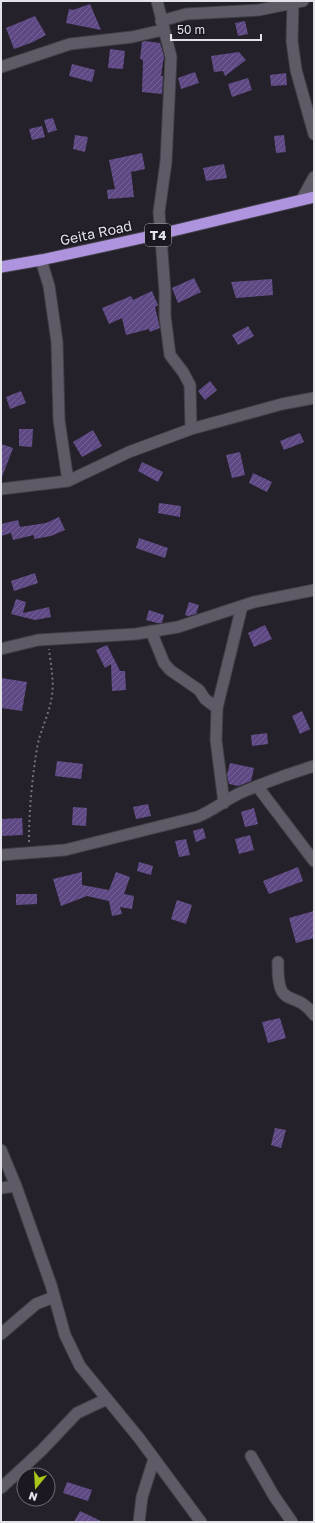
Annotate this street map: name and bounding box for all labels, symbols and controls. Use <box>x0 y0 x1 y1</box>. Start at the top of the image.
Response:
scale bar <box>171 16 261 42</box>
text: 50 m <box>177 22 205 37</box>
street label: Geita Road <box>58 217 133 248</box>
road number: T4 <box>145 224 171 246</box>
north arrow <box>16 1467 56 1507</box>
text: N <box>27 1490 39 1504</box>

